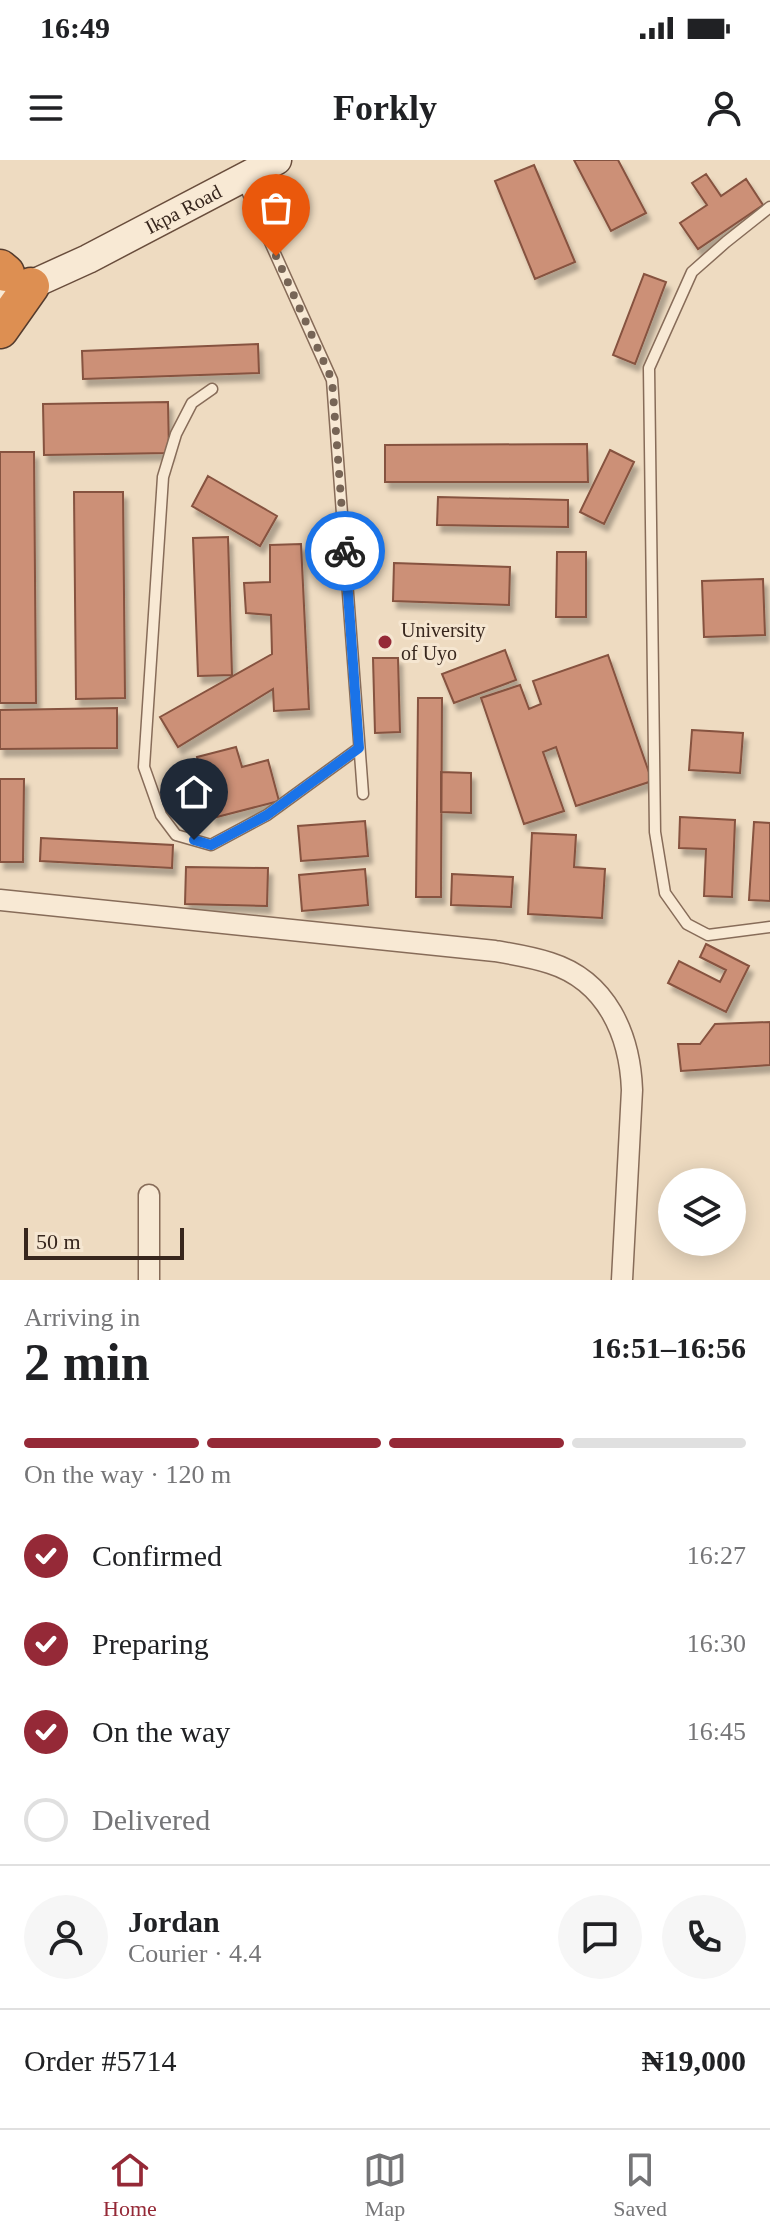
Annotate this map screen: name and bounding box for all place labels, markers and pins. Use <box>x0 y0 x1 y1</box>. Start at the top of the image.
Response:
pin <box>242 174 310 256</box>
place label: University of Uyo <box>401 619 485 665</box>
marker: University of Uyo <box>376 633 394 651</box>
pin <box>160 758 228 840</box>

